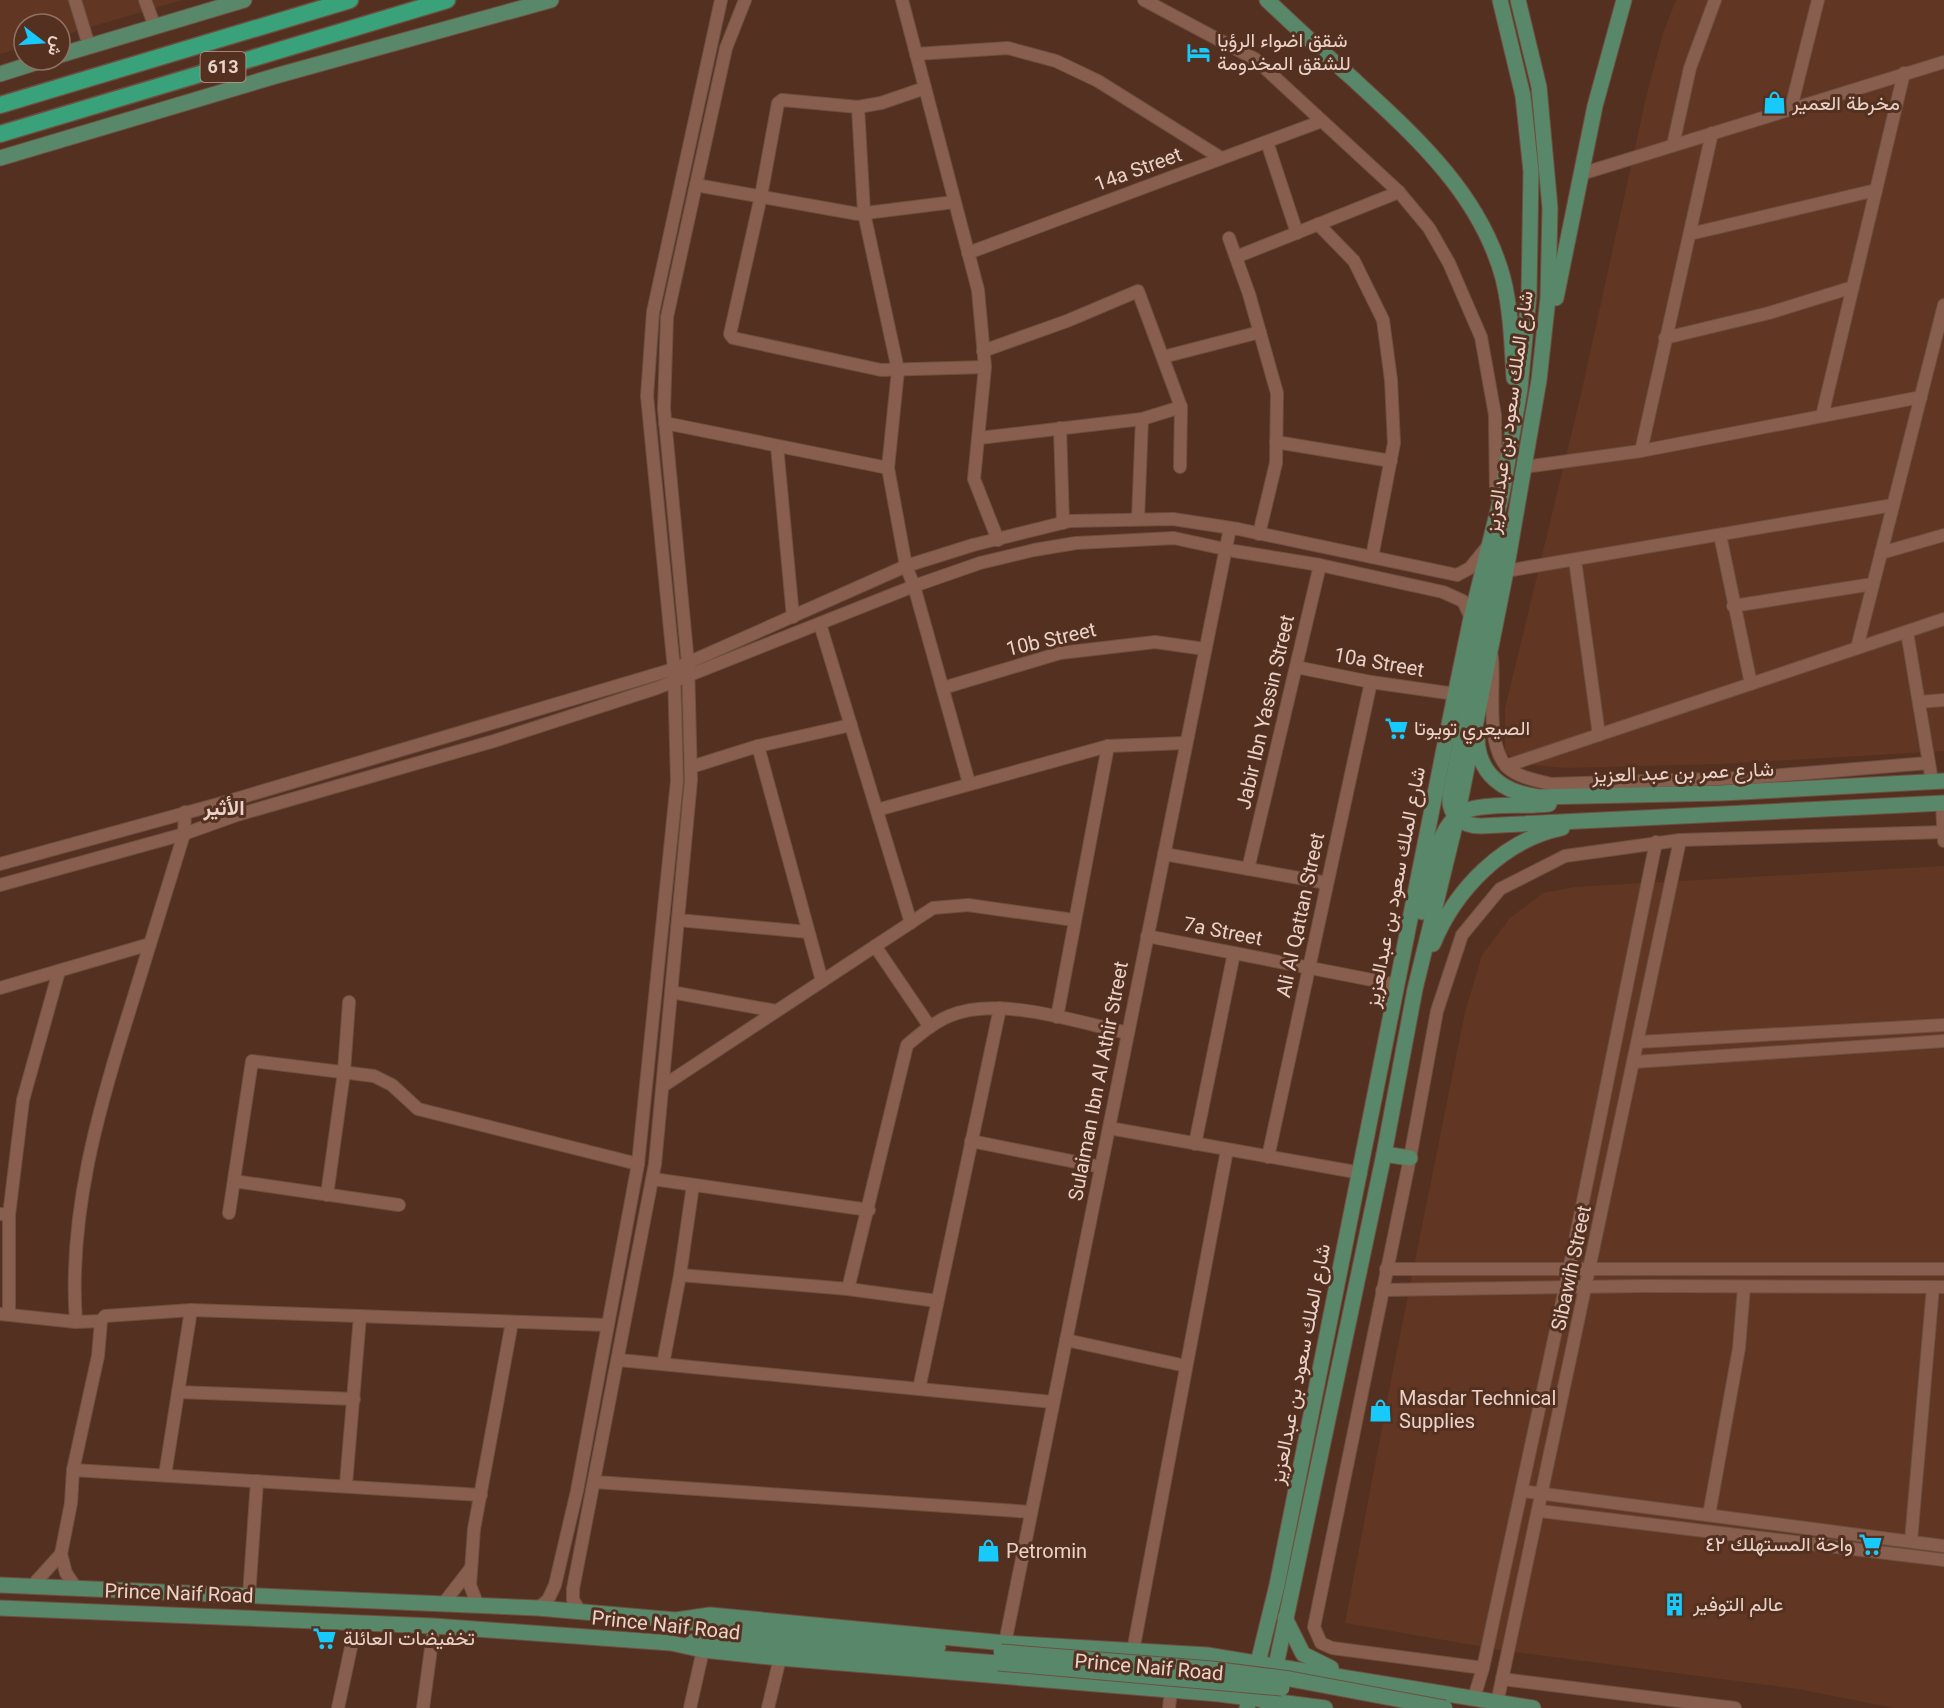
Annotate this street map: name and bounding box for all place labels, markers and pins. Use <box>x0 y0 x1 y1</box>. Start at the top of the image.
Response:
place label: شقق اضواء الرؤيا للشقق المخدومة <box>1217 28 1351 76</box>
hotel icon: شقق اضواء الرؤيا للشقق المخدومة <box>1186 39 1212 65</box>
shop icon: مخرطة العمير <box>1761 90 1787 116</box>
place label: مخرطة العمير <box>1791 91 1900 116</box>
supermarket icon: الصيعري تويوتا <box>1383 715 1409 741</box>
place label: الصيعري تويوتا <box>1414 716 1530 745</box>
place label: Masdar Technical Supplies <box>1399 1386 1556 1433</box>
shop icon: Masdar Technical Supplies <box>1368 1397 1394 1423</box>
supermarket icon: واحة المستهلك ٤٢ <box>1858 1531 1884 1557</box>
place label: واحة المستهلك ٤٢ <box>1706 1532 1853 1557</box>
shop icon: Petromin <box>975 1538 1001 1564</box>
place label: Petromin <box>1006 1539 1087 1563</box>
building icon: عالم التوفير <box>1662 1591 1688 1617</box>
place label: عالم التوفير <box>1692 1592 1783 1617</box>
supermarket icon: تخفيضات العائلة <box>312 1625 338 1651</box>
place label: تخفيضات العائلة <box>343 1626 475 1650</box>

